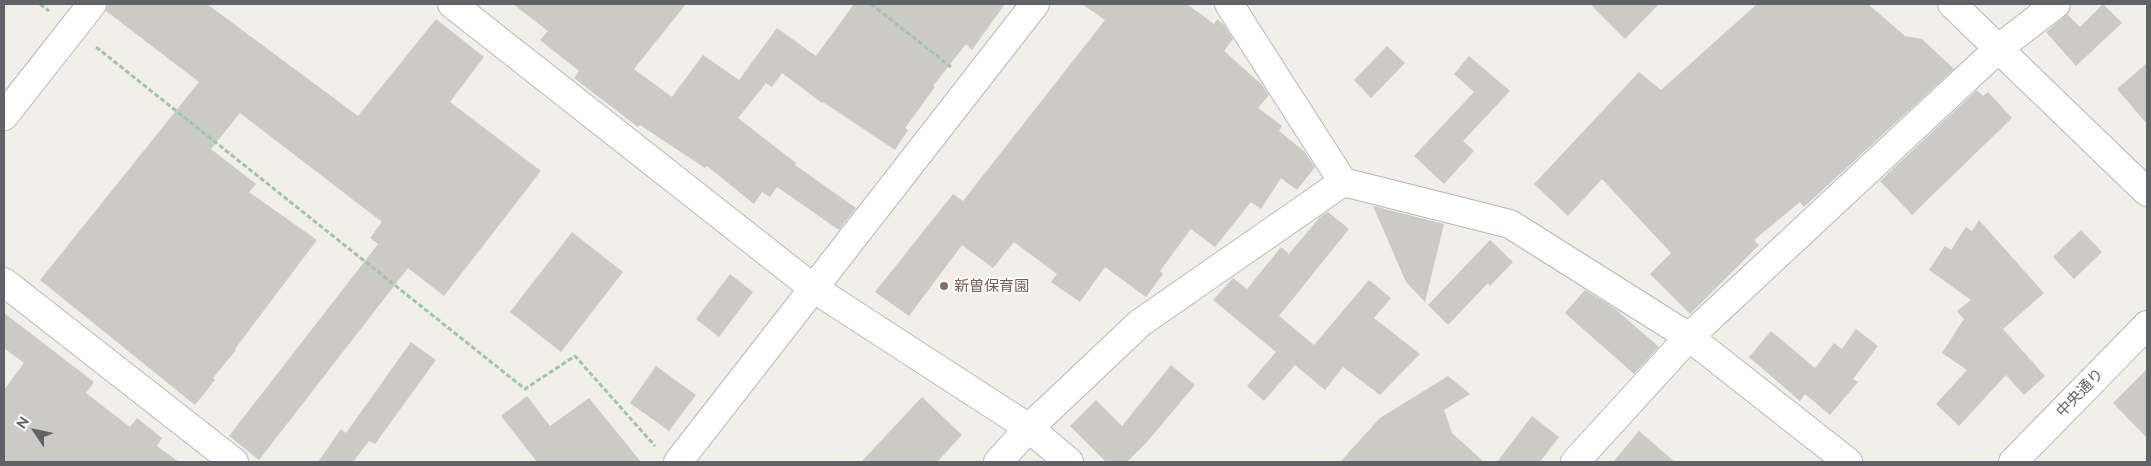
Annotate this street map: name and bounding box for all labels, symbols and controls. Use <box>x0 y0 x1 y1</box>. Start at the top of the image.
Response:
place label: 新曽保育園 <box>954 277 1029 295</box>
marker: 新曽保育園 <box>938 280 950 292</box>
street label: 中央通り <box>2053 365 2107 421</box>
north arrow <box>10 406 60 456</box>
text: N <box>13 414 32 432</box>

